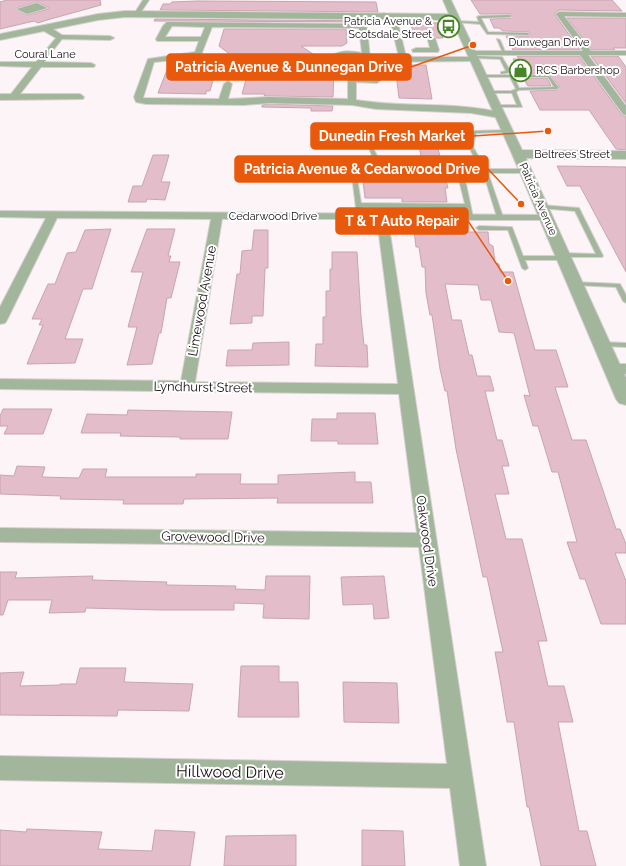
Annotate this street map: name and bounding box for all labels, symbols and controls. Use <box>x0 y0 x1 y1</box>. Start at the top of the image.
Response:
bus stop icon: Patricia Avenue & Scotsdale Street <box>435 14 461 40</box>
place label: Patricia Avenue & Scotsdale Street <box>344 15 433 41</box>
street label: Dunvegan Drive <box>508 36 590 49</box>
street label: Coural Lane <box>14 48 76 61</box>
callout: Patricia Avenue & Dunnegan Drive <box>167 54 411 80</box>
shop icon: RCS Barbershop <box>507 57 533 83</box>
text: Patricia Avenue & Dunnegan Drive <box>175 59 404 75</box>
place label: RCS Barbershop <box>536 64 620 77</box>
callout: Dunedin Fresh Market <box>311 123 473 149</box>
text: Dunedin Fresh Market <box>319 128 466 144</box>
street label: Beltrees Street <box>534 148 610 161</box>
callout: Patricia Avenue & Cedarwood Drive <box>235 156 488 182</box>
text: Patricia Avenue & Cedarwood Drive <box>244 161 481 177</box>
street label: Patricia Avenue <box>516 161 560 238</box>
callout: T & T Auto Repair <box>336 208 468 234</box>
street label: Cedarwood Drive <box>229 210 318 223</box>
text: T & T Auto Repair <box>345 213 460 229</box>
street label: Limewood Avenue <box>185 244 219 358</box>
street label: Lyndhurst Street <box>153 379 253 395</box>
street label: Oakwood Drive <box>413 494 441 588</box>
street label: Grovewood Drive <box>161 529 265 545</box>
street label: Hillwood Drive <box>176 762 284 782</box>

